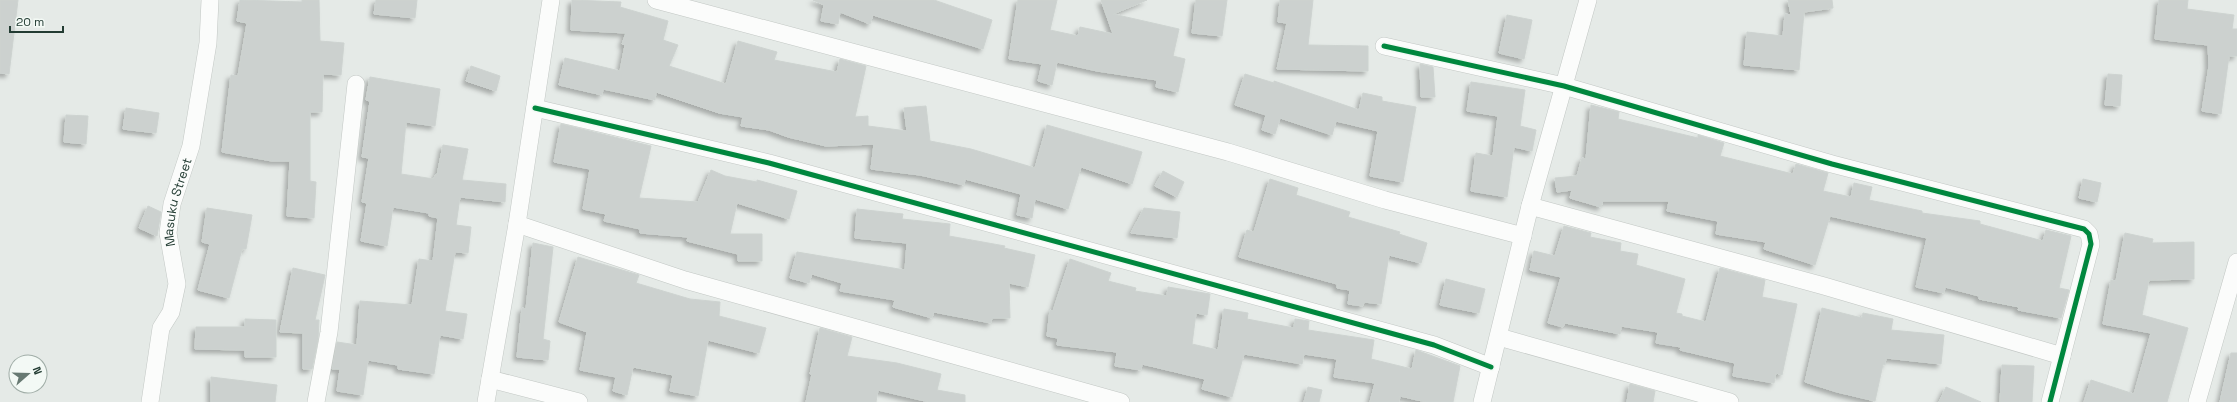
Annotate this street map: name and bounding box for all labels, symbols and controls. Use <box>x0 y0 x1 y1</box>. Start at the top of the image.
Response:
scale bar <box>10 8 63 34</box>
text: 20 m <box>16 14 44 30</box>
street label: Masuku Street <box>159 155 195 248</box>
north arrow <box>8 354 48 394</box>
text: N <box>30 365 45 376</box>

